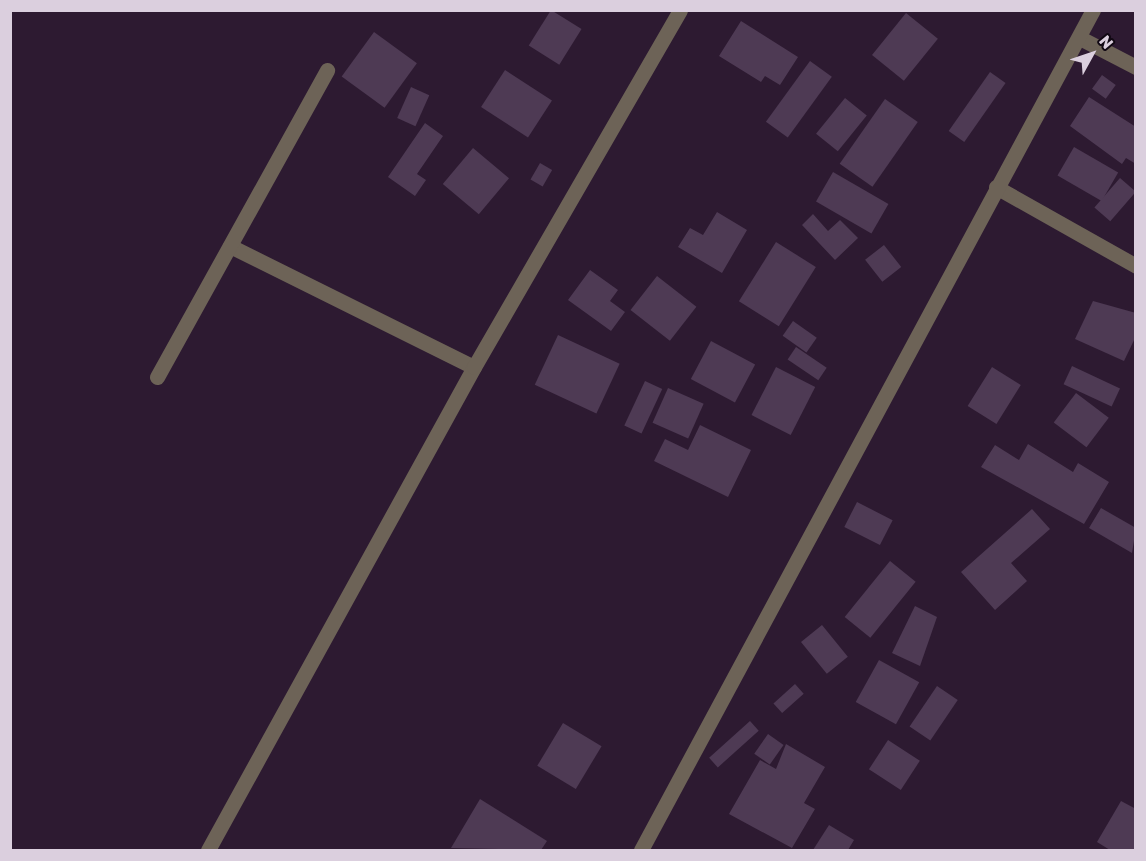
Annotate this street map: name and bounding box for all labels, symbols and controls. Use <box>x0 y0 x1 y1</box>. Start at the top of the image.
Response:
north arrow <box>1062 24 1122 84</box>
text: N <box>1095 32 1117 53</box>

